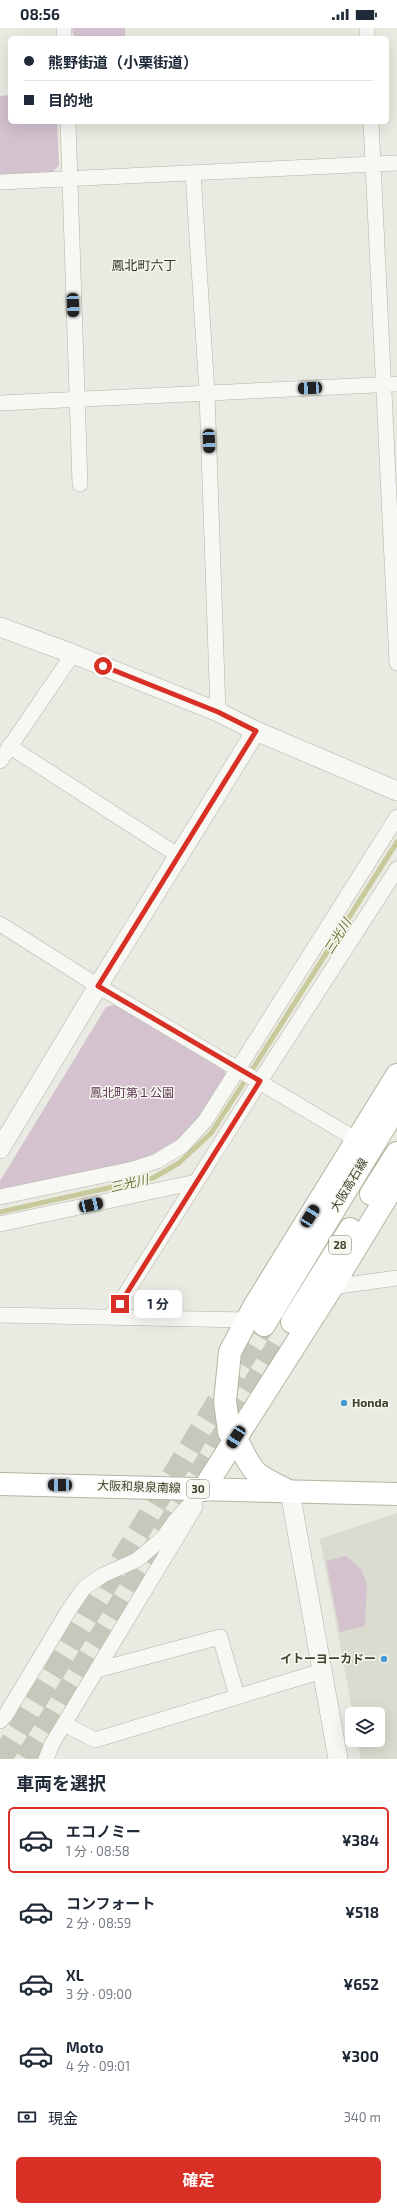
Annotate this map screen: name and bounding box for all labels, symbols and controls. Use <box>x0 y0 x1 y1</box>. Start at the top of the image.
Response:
text: 08:56 <box>20 5 60 23</box>
text: 熊野街道（小栗街道） <box>48 53 198 71</box>
text: 目的地 <box>48 91 93 109</box>
district label: 鳳北町六丁 <box>111 257 177 273</box>
car <box>67 293 79 317</box>
car <box>298 381 322 395</box>
car <box>203 429 215 453</box>
route start <box>94 657 112 675</box>
water label: 三光川 <box>320 914 355 957</box>
park label: 鳳北町第１公園 <box>90 1085 174 1099</box>
street label: 大阪高石線 <box>327 1155 370 1214</box>
water label: 三光川 <box>108 1170 152 1195</box>
car <box>78 1197 104 1213</box>
car <box>299 1203 321 1229</box>
road number: 28 <box>329 1236 351 1254</box>
callout: 1 分 <box>134 1290 182 1318</box>
route end <box>111 1295 129 1313</box>
text: 1 分 <box>147 1296 169 1312</box>
place label: Honda <box>352 1395 389 1409</box>
marker: Honda <box>339 1398 349 1408</box>
car <box>224 1424 248 1450</box>
street label: 大阪和泉泉南線 <box>97 1478 181 1494</box>
car <box>48 1479 72 1491</box>
road number: 30 <box>187 1480 209 1498</box>
place label: イトーヨーカドー <box>280 1651 376 1665</box>
marker: イトーヨーカドー <box>379 1654 389 1664</box>
map controls <box>345 1707 385 1747</box>
button: layers <box>345 1707 385 1747</box>
text: 車両を選択 <box>16 1772 106 1794</box>
icon: car <box>18 1822 54 1858</box>
text: エコノミー <box>66 1822 141 1840</box>
text: ¥384 <box>342 1831 379 1849</box>
text: 1 分 · 08:58 <box>66 1843 130 1859</box>
icon: car <box>18 1894 54 1930</box>
text: コンフォート <box>66 1894 156 1912</box>
text: ¥518 <box>345 1903 379 1921</box>
text: 2 分 · 08:59 <box>66 1915 131 1931</box>
icon: car <box>18 1966 54 2002</box>
text: XL <box>66 1966 84 1984</box>
text: ¥652 <box>343 1975 379 1993</box>
text: 3 分 · 09:00 <box>66 1986 132 2002</box>
icon: car <box>18 2038 54 2074</box>
text: Moto <box>66 2038 104 2056</box>
text: ¥300 <box>342 2047 379 2065</box>
text: 4 分 · 09:01 <box>66 2058 130 2074</box>
icon: cash <box>16 2106 38 2128</box>
text: 現金 <box>48 2109 78 2127</box>
text: 340 m <box>344 2109 381 2125</box>
button: 確定 <box>16 2157 381 2203</box>

